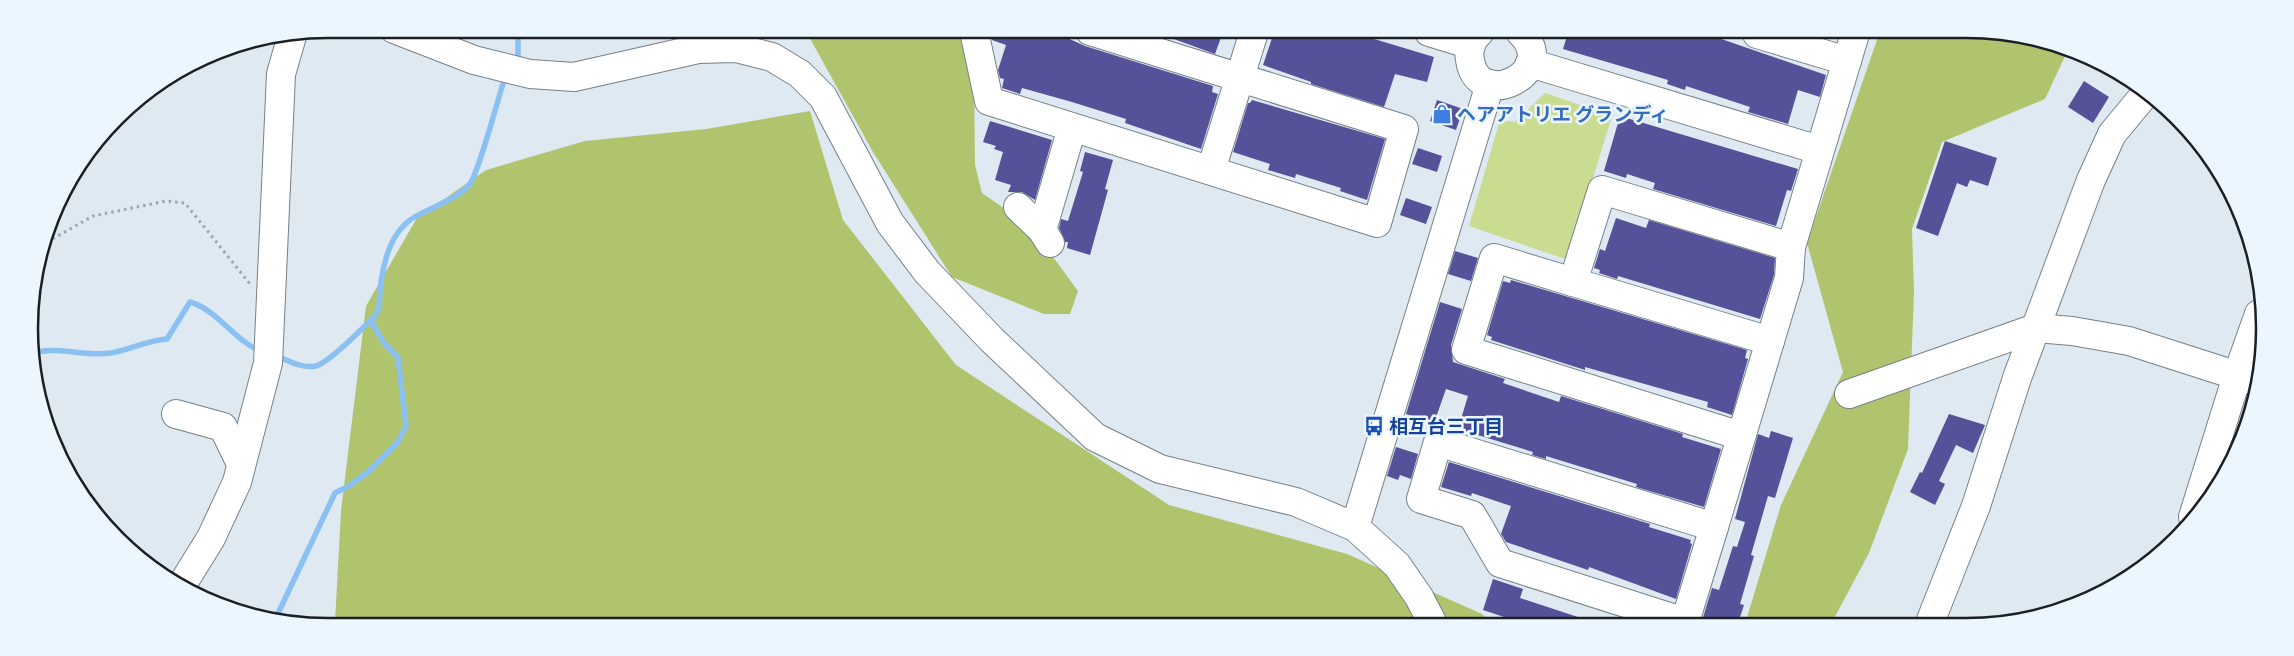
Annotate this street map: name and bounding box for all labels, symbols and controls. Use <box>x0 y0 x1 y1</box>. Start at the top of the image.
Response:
place label: ヘアアトリエ グランディ <box>1457 99 1669 128</box>
shop icon: ヘアアトリエ グランディ <box>1431 103 1453 125</box>
place label: 相互台三丁目 <box>1389 411 1503 440</box>
bus stop icon: 相互台三丁目 <box>1363 415 1385 437</box>

